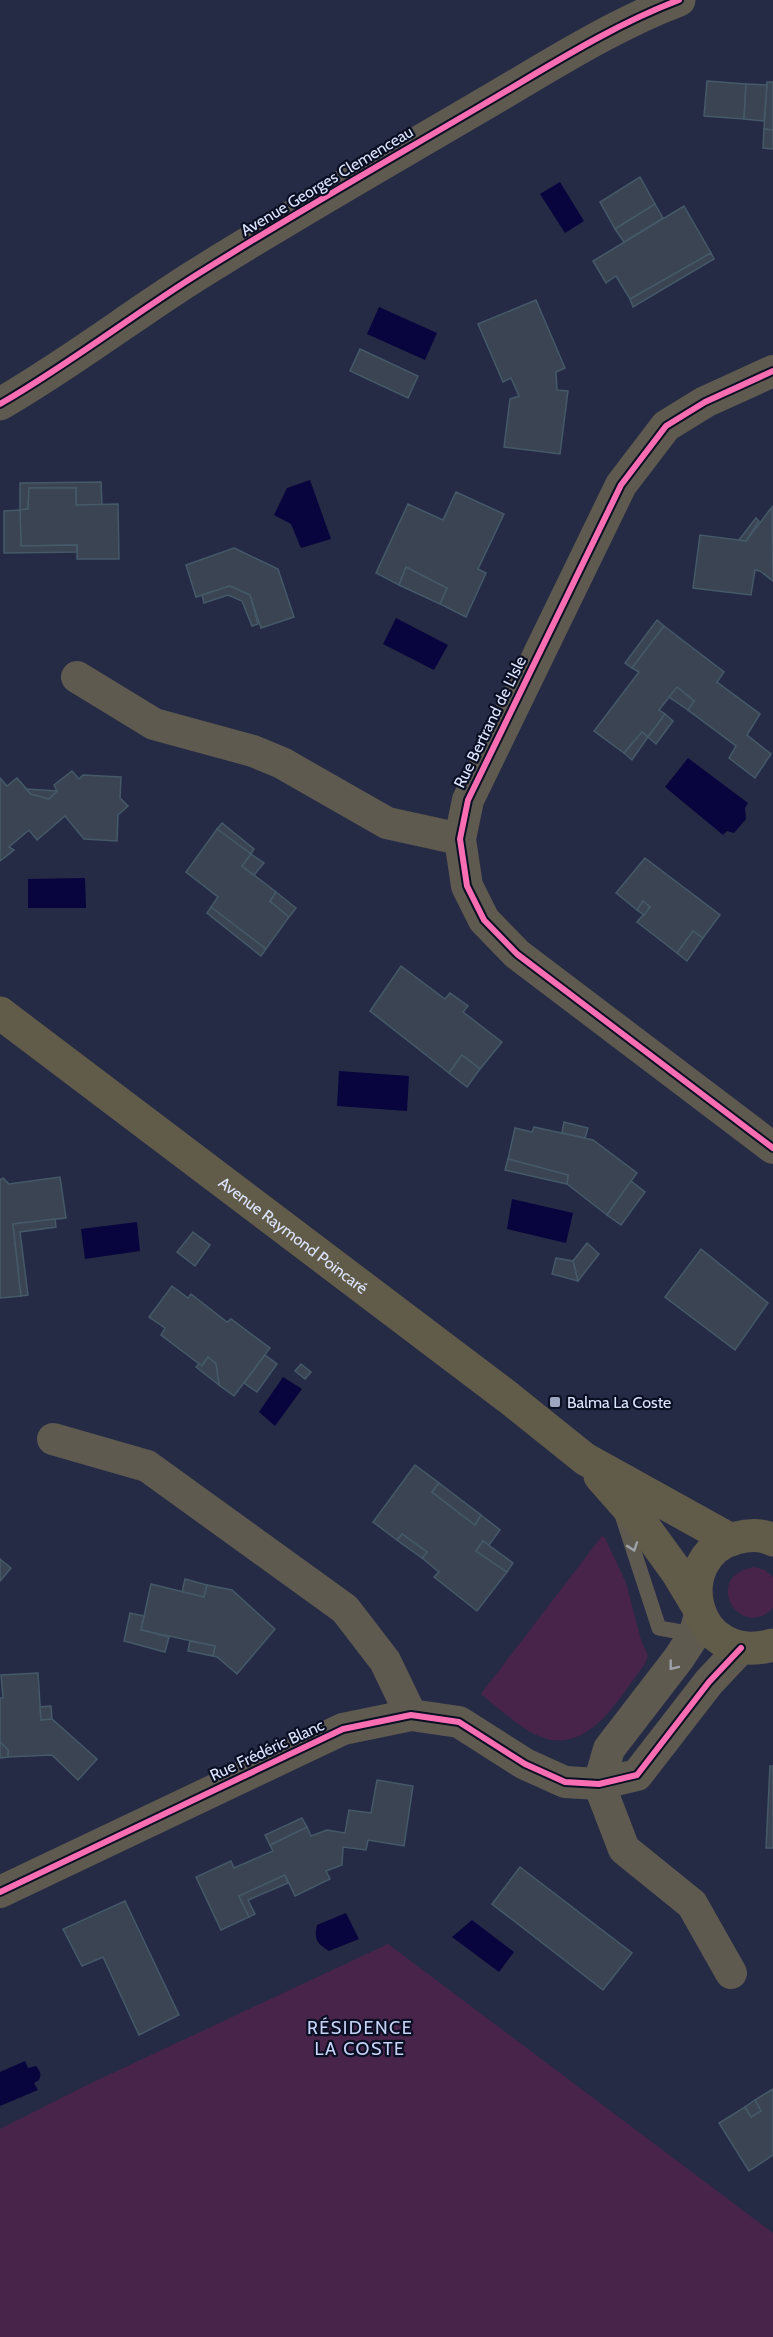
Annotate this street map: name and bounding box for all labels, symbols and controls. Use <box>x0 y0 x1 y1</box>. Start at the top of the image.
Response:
street label: Avenue Georges Clemenceau <box>237 122 417 240</box>
street label: Rue Bertrand de L'Isle <box>450 653 530 791</box>
street label: Avenue Raymond Poincaré <box>215 1173 372 1297</box>
place label: Balma La Coste <box>567 1393 671 1412</box>
marker: Balma La Coste <box>548 1395 562 1409</box>
one-way arrow <box>625 1541 638 1552</box>
one-way arrow <box>669 1659 680 1670</box>
street label: Rue Frédéric Blanc <box>207 1715 327 1785</box>
district label: RÉSIDENCE LA COSTE <box>307 2017 413 2060</box>

